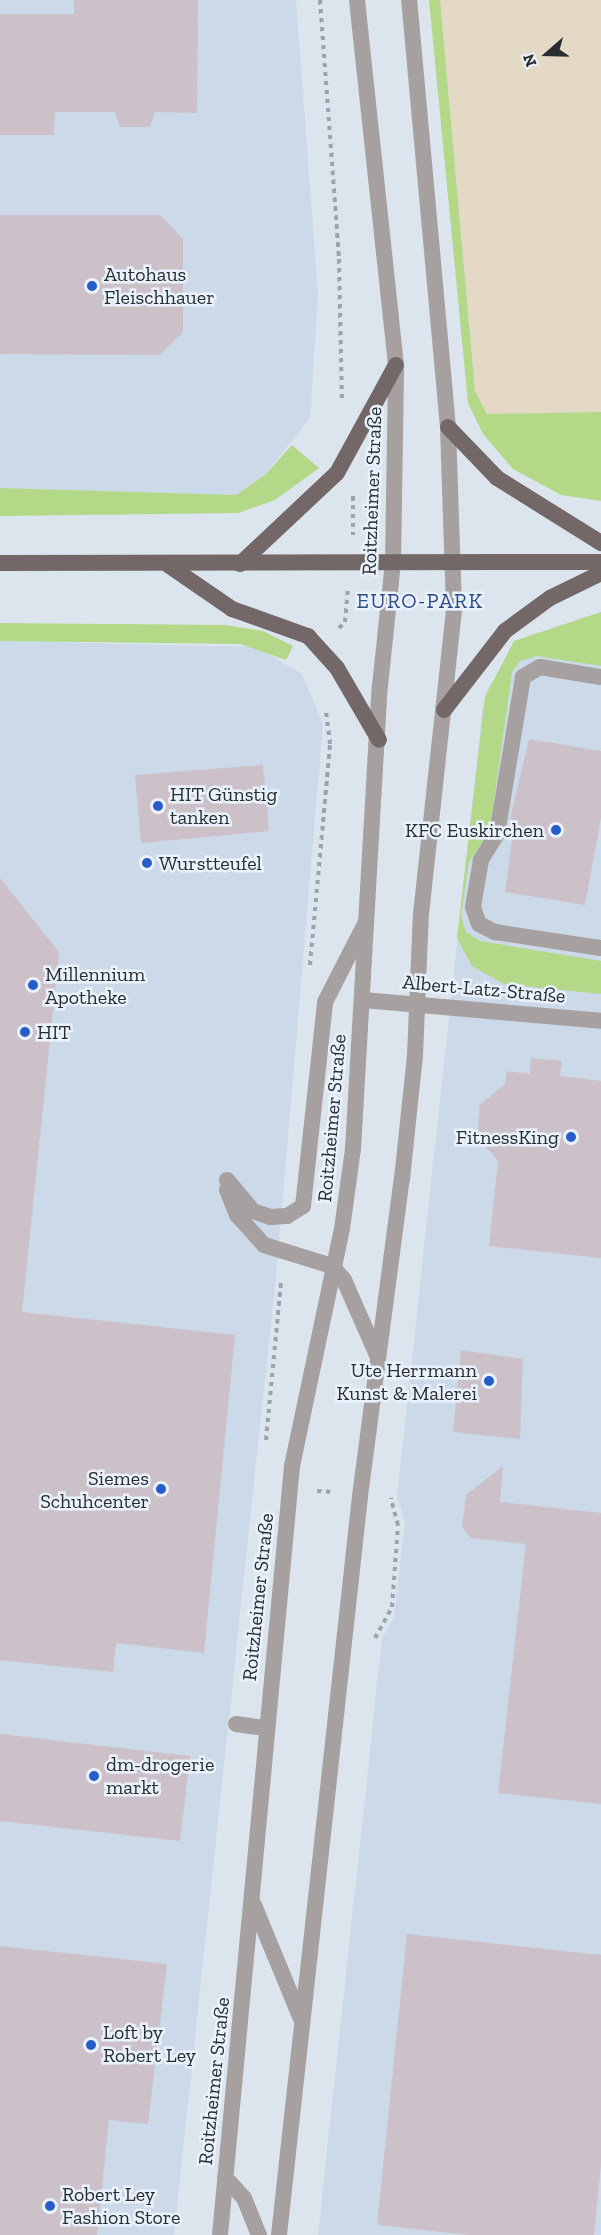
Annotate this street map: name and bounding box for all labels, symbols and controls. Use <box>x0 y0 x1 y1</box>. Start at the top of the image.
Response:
north arrow <box>517 24 577 84</box>
text: N <box>519 51 541 69</box>
place label: Autohaus Fleischhauer <box>104 262 215 309</box>
marker: Autohaus Fleischhauer <box>85 279 99 293</box>
street label: Roitzheimer Straße <box>357 406 387 576</box>
district label: EURO-PARK <box>357 588 483 614</box>
place label: HIT Günstig tanken <box>170 783 278 830</box>
marker: HIT Günstig tanken <box>151 799 165 813</box>
place label: KFC Euskirchen <box>405 818 544 842</box>
marker: KFC Euskirchen <box>549 823 563 837</box>
place label: Wurstteufel <box>159 851 262 875</box>
marker: Wurstteufel <box>140 856 154 870</box>
place label: Millennium Apotheke <box>45 962 145 1009</box>
street label: Albert-Latz-Straße <box>402 970 566 1008</box>
marker: Millennium Apotheke <box>26 978 40 992</box>
place label: HIT <box>37 1020 71 1044</box>
marker: HIT <box>18 1025 32 1039</box>
street label: Roitzheimer Straße <box>313 1033 351 1203</box>
place label: FitnessKing <box>456 1125 559 1149</box>
marker: FitnessKing <box>564 1130 578 1144</box>
place label: Ute Herrmann Kunst & Malerei <box>337 1358 477 1405</box>
marker: Ute Herrmann Kunst & Malerei <box>482 1374 496 1388</box>
place label: Siemes Schuhcenter <box>40 1466 149 1513</box>
marker: Siemes Schuhcenter <box>154 1482 168 1496</box>
street label: Roitzheimer Straße <box>237 1512 279 1682</box>
place label: dm-drogerie markt <box>106 1752 214 1799</box>
marker: dm-drogerie markt <box>87 1769 101 1783</box>
street label: Roitzheimer Straße <box>193 1996 235 2166</box>
place label: Loft by Robert Ley <box>103 2021 196 2068</box>
marker: Loft by Robert Ley <box>84 2038 98 2052</box>
place label: Robert Ley Fashion Store <box>62 2182 181 2229</box>
marker: Robert Ley Fashion Store <box>43 2199 57 2213</box>

